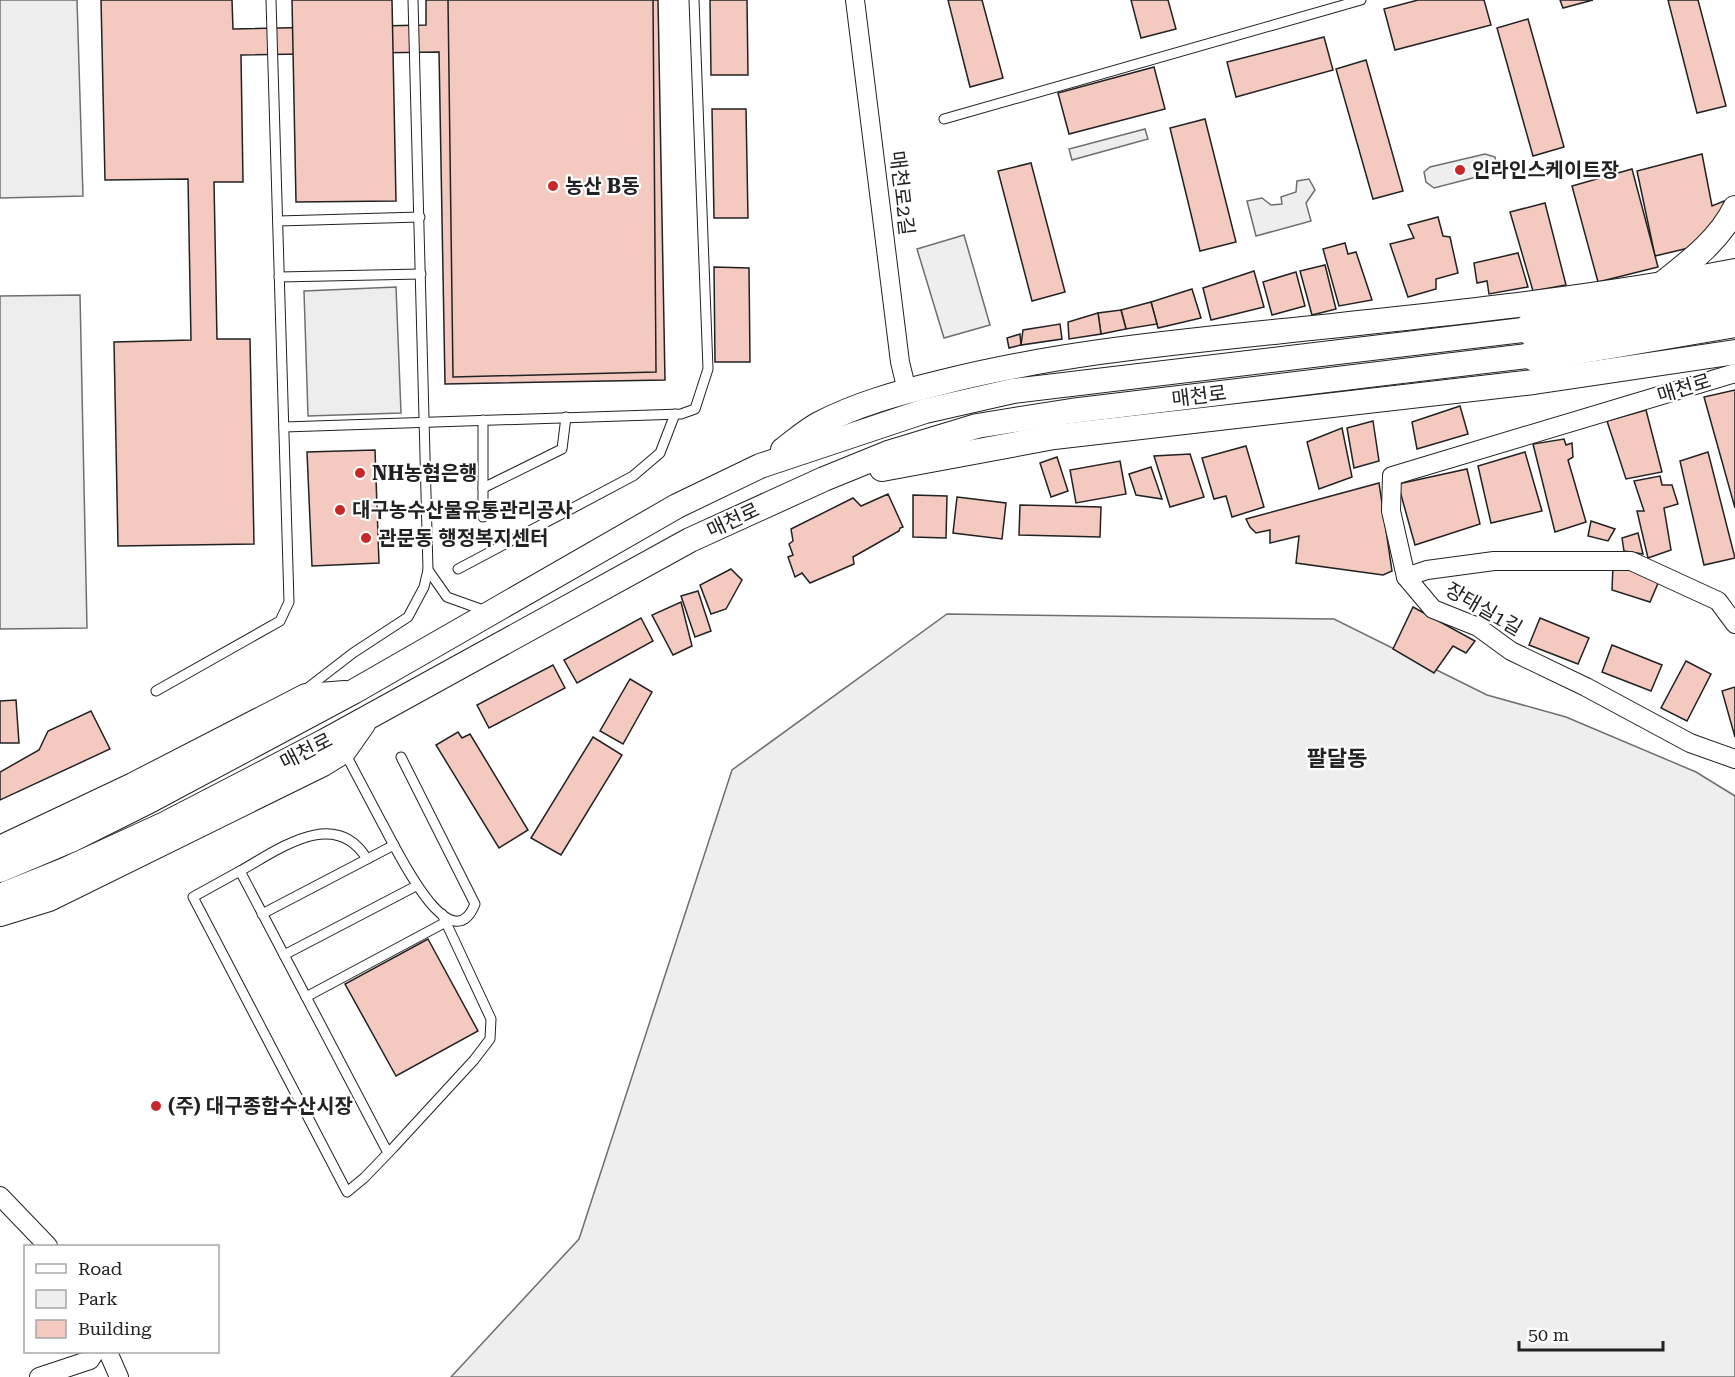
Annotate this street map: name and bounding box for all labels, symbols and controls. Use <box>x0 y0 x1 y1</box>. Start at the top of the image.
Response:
street label: 매천로2길 <box>885 149 919 237</box>
place label: 인라인스케이트장 <box>1472 158 1619 182</box>
marker: 인라인스케이트장 <box>1453 163 1467 177</box>
place label: 농산 B동 <box>565 174 640 198</box>
marker: 농산 B동 <box>546 179 560 193</box>
street label: 매천로 <box>1654 368 1714 408</box>
street label: 매천로 <box>1170 381 1228 411</box>
place label: NH농협은행 <box>372 461 478 485</box>
marker: NH농협은행 <box>353 466 367 480</box>
street label: 매천로 <box>703 497 763 543</box>
place label: 대구농수산물유통관리공사 <box>352 498 573 522</box>
marker: 대구농수산물유통관리공사 <box>333 503 347 517</box>
place label: 관문동 행정복지센터 <box>378 526 549 550</box>
marker: 관문동 행정복지센터 <box>359 531 373 545</box>
street label: 장태실1길 <box>1441 577 1527 641</box>
street label: 매천로 <box>276 728 336 774</box>
district label: 팔달동 <box>1307 746 1367 771</box>
place label: (주) 대구종합수산시장 <box>168 1094 353 1118</box>
marker: (주) 대구종합수산시장 <box>149 1099 163 1113</box>
legend <box>24 1245 219 1353</box>
text: Road <box>78 1258 123 1279</box>
text: Park <box>78 1288 118 1309</box>
scale bar <box>1519 1314 1663 1352</box>
text: Building <box>78 1318 152 1339</box>
text: 50 m <box>1528 1324 1569 1345</box>

